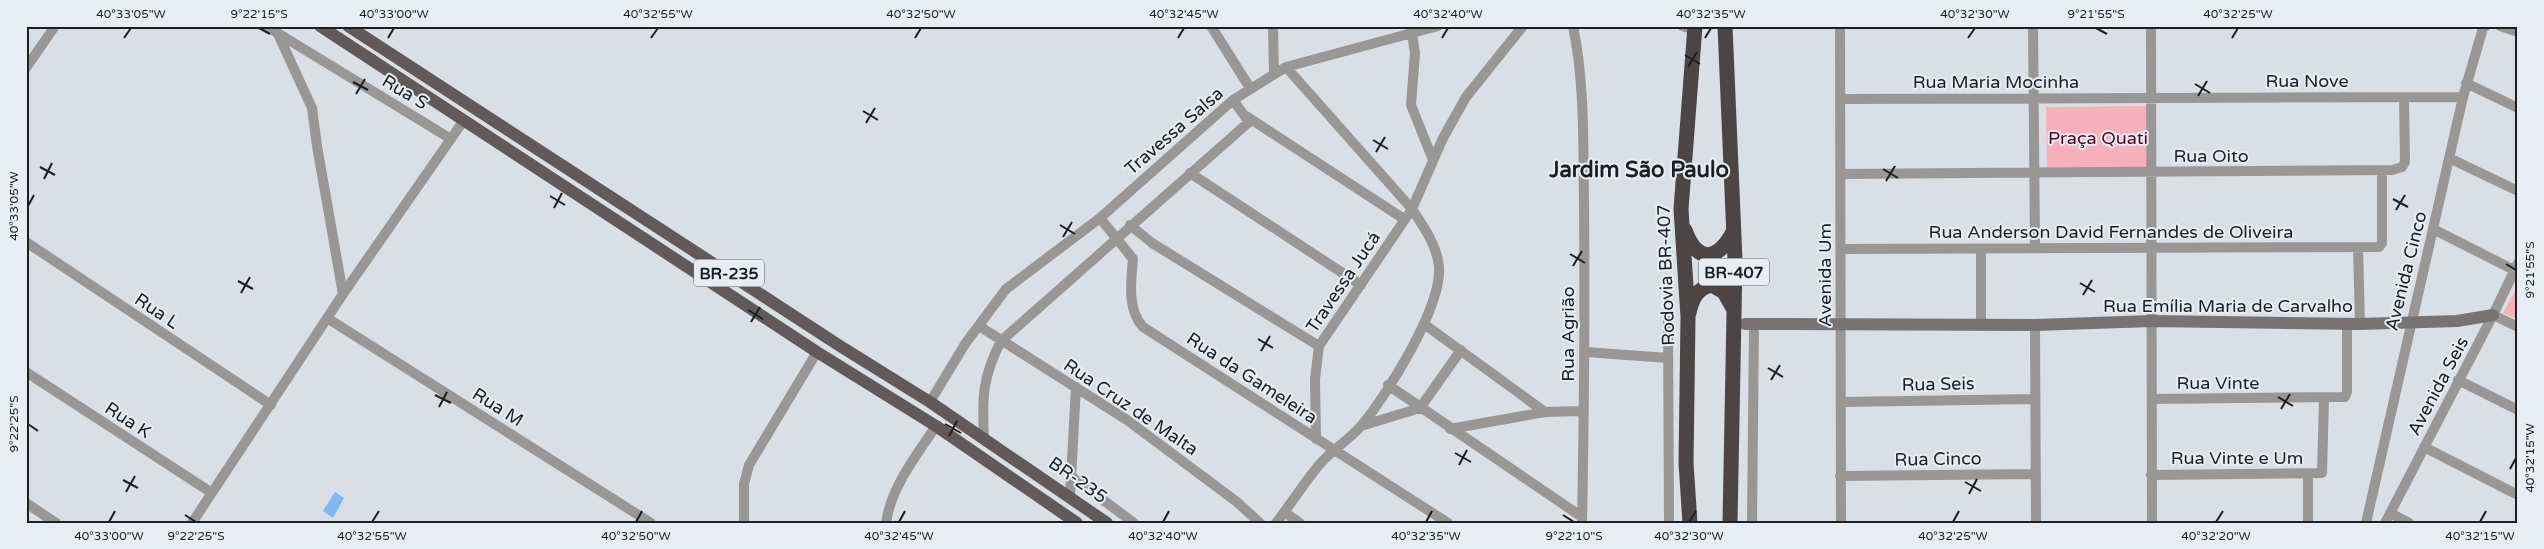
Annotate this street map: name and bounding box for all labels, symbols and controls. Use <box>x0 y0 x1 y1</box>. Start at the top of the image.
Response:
text: 40°33'05"W <box>96 7 166 21</box>
text: 9°22'15"S <box>230 7 288 21</box>
text: 40°33'00"W <box>359 7 429 21</box>
text: 40°32'55"W <box>623 7 693 21</box>
text: 40°32'50"W <box>886 7 956 21</box>
text: 40°32'45"W <box>1149 7 1219 21</box>
text: 40°32'40"W <box>1413 7 1483 21</box>
text: 40°32'35"W <box>1676 7 1746 21</box>
text: 40°32'30"W <box>1940 7 2010 21</box>
text: 9°21'55"S <box>2067 7 2125 21</box>
text: 40°32'25"W <box>2203 7 2273 21</box>
street label: Rua S <box>378 70 432 114</box>
street label: Rua Nove <box>2265 70 2349 92</box>
street label: Rua Maria Mocinha <box>1913 71 2079 93</box>
street label: Travessa Salsa <box>1120 82 1228 180</box>
park label: Praça Quati <box>2048 127 2148 149</box>
street label: Rua Oito <box>2173 145 2249 167</box>
district label: Jardim São Paulo <box>1548 157 1729 183</box>
text: 40°33'05"W <box>7 171 21 241</box>
street label: Rodovia BR-407 <box>1653 204 1679 346</box>
street label: Avenida Cinco <box>2381 209 2431 333</box>
street label: Rua Anderson David Fernandes de Oliveira <box>1929 221 2293 243</box>
street label: Avenida Um <box>1814 223 1836 327</box>
street label: Travessa Jucá <box>1301 227 1385 337</box>
text: 9°21'55"S <box>2523 241 2537 299</box>
road number: BR-407 <box>1699 258 1769 286</box>
road number: BR-235 <box>694 260 764 286</box>
street label: Rua Agrião <box>1557 286 1579 382</box>
street label: Rua L <box>131 288 184 334</box>
street label: Rua Emília Maria de Carvalho <box>2103 295 2353 317</box>
street label: Rua da Gameleira <box>1183 328 1321 428</box>
street label: Avenida Seis <box>2403 333 2473 439</box>
street label: Rua Cruz de Malta <box>1059 354 1203 460</box>
street label: Rua Seis <box>1901 372 1975 396</box>
street label: Rua Vinte <box>2176 372 2260 394</box>
street label: Rua M <box>468 383 528 431</box>
text: 9°22'25"S <box>7 395 21 453</box>
street label: Rua K <box>101 397 155 443</box>
text: 40°32'15"W <box>2523 423 2537 493</box>
street label: Rua Cinco <box>1894 447 1982 471</box>
street label: Rua Vinte e Um <box>2171 447 2303 469</box>
street label: BR-235 <box>1044 452 1112 508</box>
text: 40°33'00"W <box>74 529 144 543</box>
text: 9°22'25"S <box>167 529 225 543</box>
text: 40°32'55"W <box>337 529 407 543</box>
text: 40°32'50"W <box>601 529 671 543</box>
text: 40°32'45"W <box>864 529 934 543</box>
text: 40°32'40"W <box>1128 529 1198 543</box>
text: 40°32'35"W <box>1391 529 1461 543</box>
text: 9°22'10"S <box>1545 529 1603 543</box>
text: 40°32'30"W <box>1654 529 1724 543</box>
text: 40°32'25"W <box>1918 529 1988 543</box>
text: 40°32'20"W <box>2181 529 2251 543</box>
text: 40°32'15"W <box>2445 529 2515 543</box>

